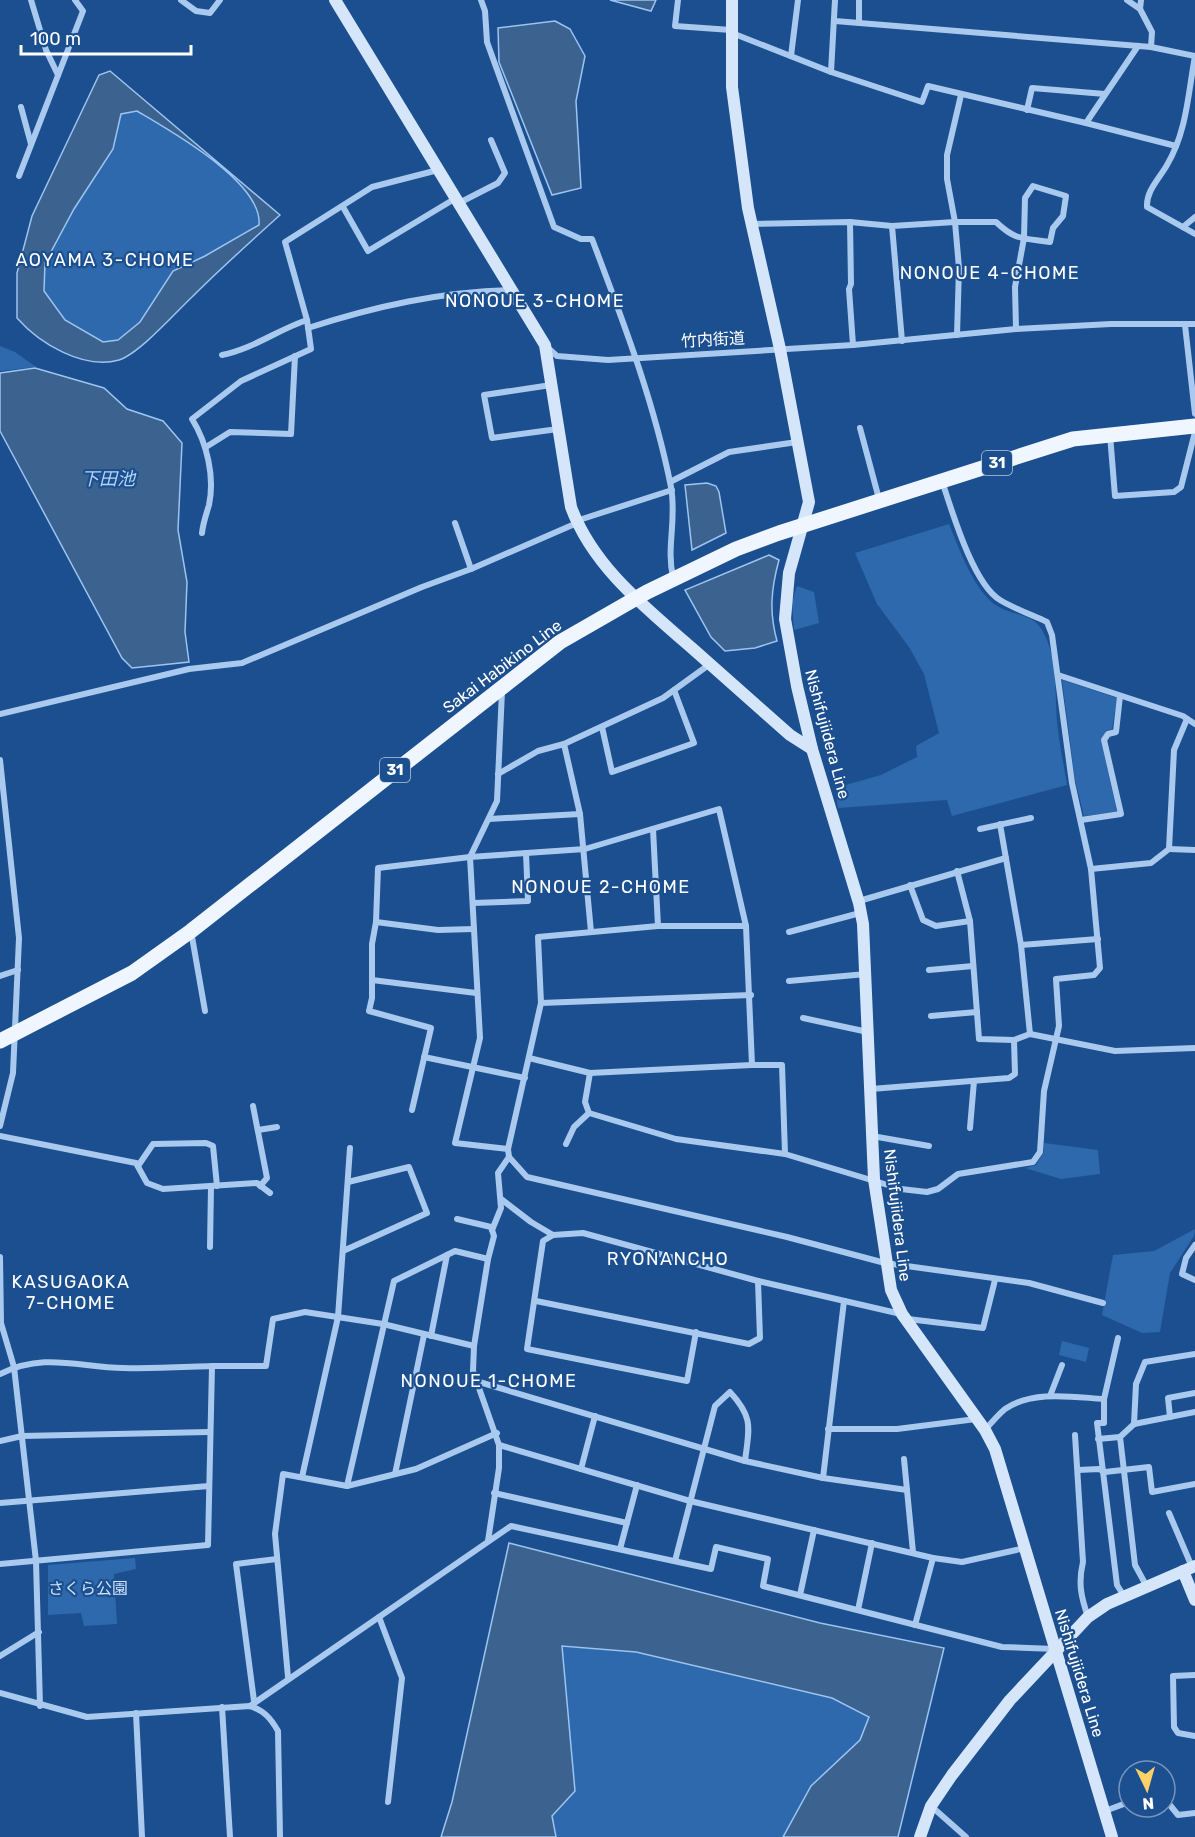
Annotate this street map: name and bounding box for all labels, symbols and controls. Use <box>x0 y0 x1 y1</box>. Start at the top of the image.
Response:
scale bar <box>21 18 190 56</box>
text: 100 m <box>30 28 81 50</box>
district label: AOYAMA 3-CHOME <box>16 249 194 271</box>
district label: NONOUE 4-CHOME <box>900 262 1080 284</box>
district label: NONOUE 3-CHOME <box>445 290 625 312</box>
street label: 竹内街道 <box>681 328 745 351</box>
road number: 31 <box>982 451 1012 475</box>
water label: 下田池 <box>81 468 137 490</box>
street label: Sakai Habikino Line <box>439 616 565 717</box>
street label: Nishifujiidera Line <box>801 667 854 801</box>
road number: 31 <box>380 758 410 782</box>
district label: NONOUE 2-CHOME <box>511 876 691 898</box>
street label: Nishifujiidera Line <box>880 1148 915 1282</box>
district label: RYONANCHO <box>607 1248 729 1270</box>
district label: KASUGAOKA 7-CHOME <box>12 1271 130 1314</box>
district label: NONOUE 1-CHOME <box>401 1370 577 1392</box>
park label: さくら公園 <box>48 1579 128 1598</box>
street label: Nishifujiidera Line <box>1051 1607 1108 1740</box>
north arrow <box>1117 1759 1177 1819</box>
text: N <box>1142 1793 1155 1813</box>

